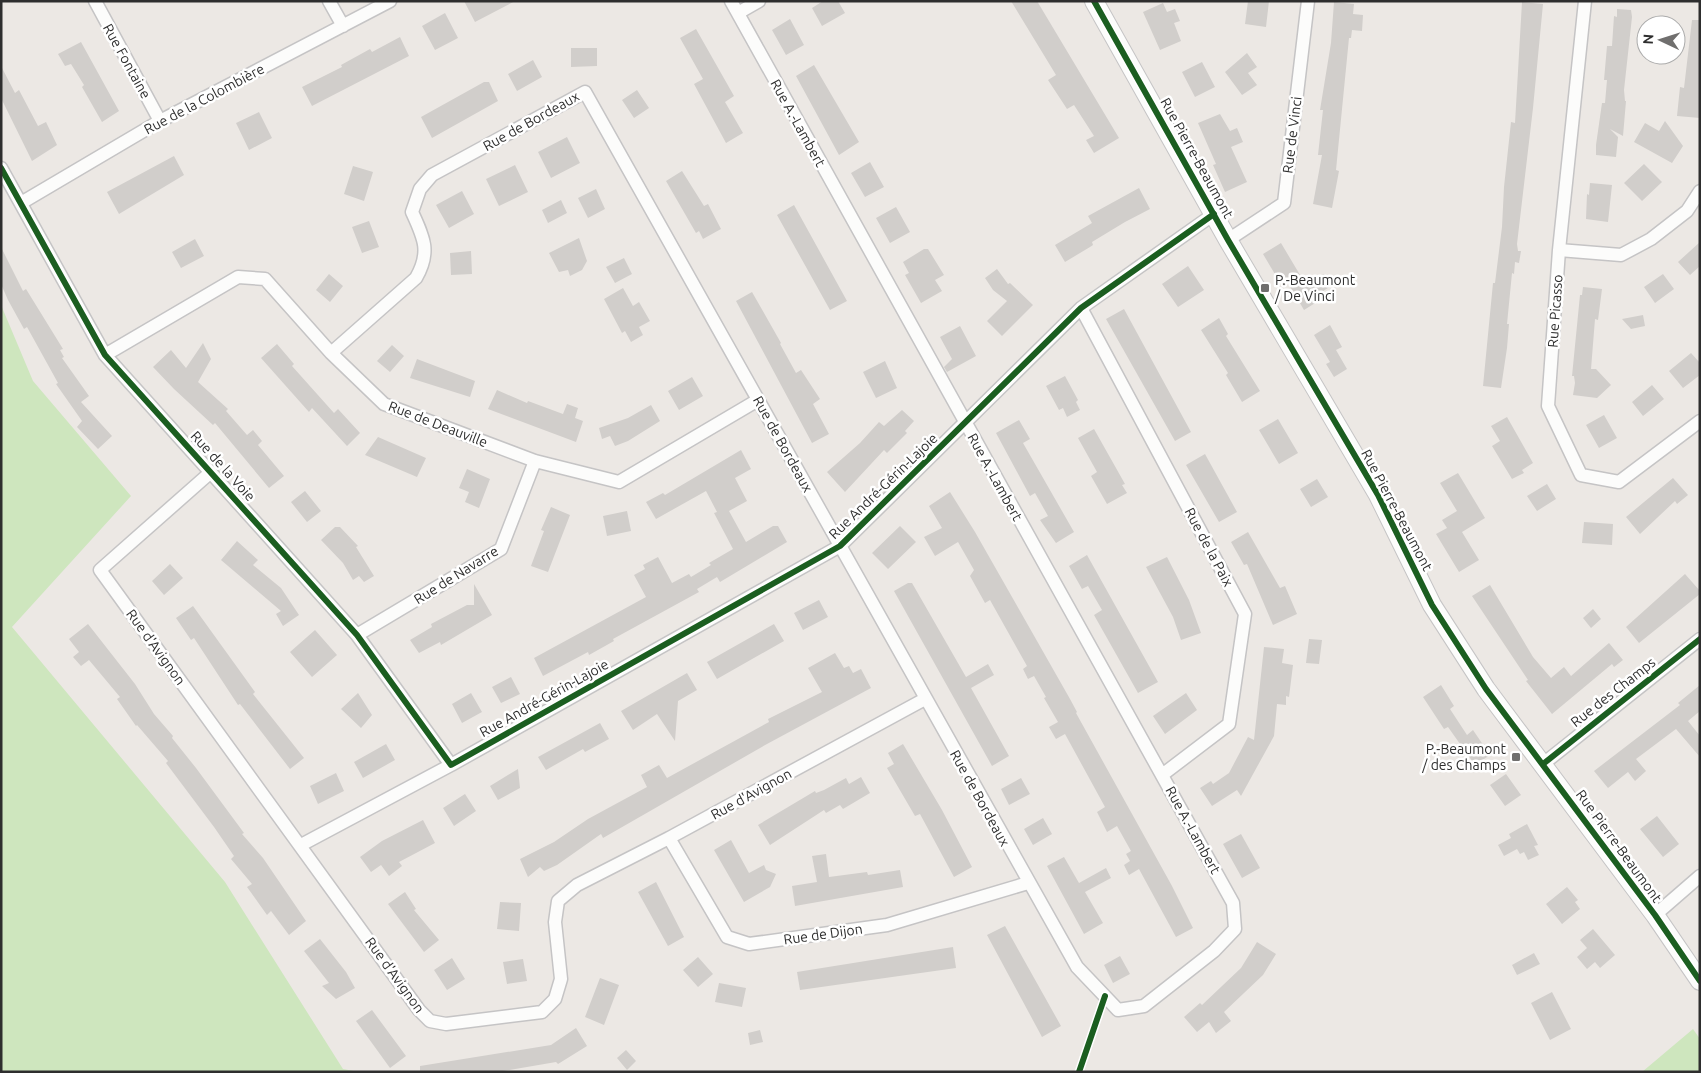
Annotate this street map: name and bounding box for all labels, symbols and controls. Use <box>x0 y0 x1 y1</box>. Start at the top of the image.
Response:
north arrow <box>1636 15 1686 65</box>
street label: Rue Fontaine <box>100 21 154 101</box>
text: N <box>1640 33 1656 45</box>
street label: Rue de la Colombière <box>141 61 267 137</box>
street label: Rue A.-Lambert <box>767 76 829 170</box>
street label: Rue de Bordeaux <box>480 88 582 154</box>
street label: Rue Pierre-Beaumont <box>1157 95 1237 221</box>
street label: Rue de Vinci <box>1279 96 1305 174</box>
place label: P.-Beaumont / De Vinci <box>1274 272 1356 304</box>
street label: Rue Picasso <box>1544 274 1566 348</box>
marker: P.-Beaumont / De Vinci <box>1259 282 1271 294</box>
street label: Rue de Bordeaux <box>750 393 816 495</box>
street label: Rue de Deauville <box>386 398 490 450</box>
street label: Rue de la Voie <box>187 428 259 504</box>
street label: Rue André-Gérin-Lajoie <box>825 430 941 542</box>
street label: Rue A.-Lambert <box>964 430 1026 524</box>
street label: Rue Pierre-Beaumont <box>1358 447 1436 574</box>
street label: Rue de la Paix <box>1182 505 1236 589</box>
street label: Rue de Navarre <box>411 543 501 607</box>
street label: Rue d'Avignon <box>123 606 189 688</box>
street label: Rue des Champs <box>1567 654 1659 730</box>
street label: Rue André-Gérin-Lajoie <box>477 656 611 740</box>
place label: P.-Beaumont / des Champs <box>1421 741 1506 773</box>
street label: Rue de Bordeaux <box>947 747 1013 849</box>
marker: P.-Beaumont / des Champs <box>1510 751 1522 763</box>
street label: Rue d'Avignon <box>708 765 794 823</box>
street label: Rue A.-Lambert <box>1162 783 1224 877</box>
street label: Rue Pierre-Beaumont <box>1573 787 1665 906</box>
street label: Rue de Dijon <box>782 921 864 947</box>
street label: Rue d'Avignon <box>362 934 428 1016</box>

